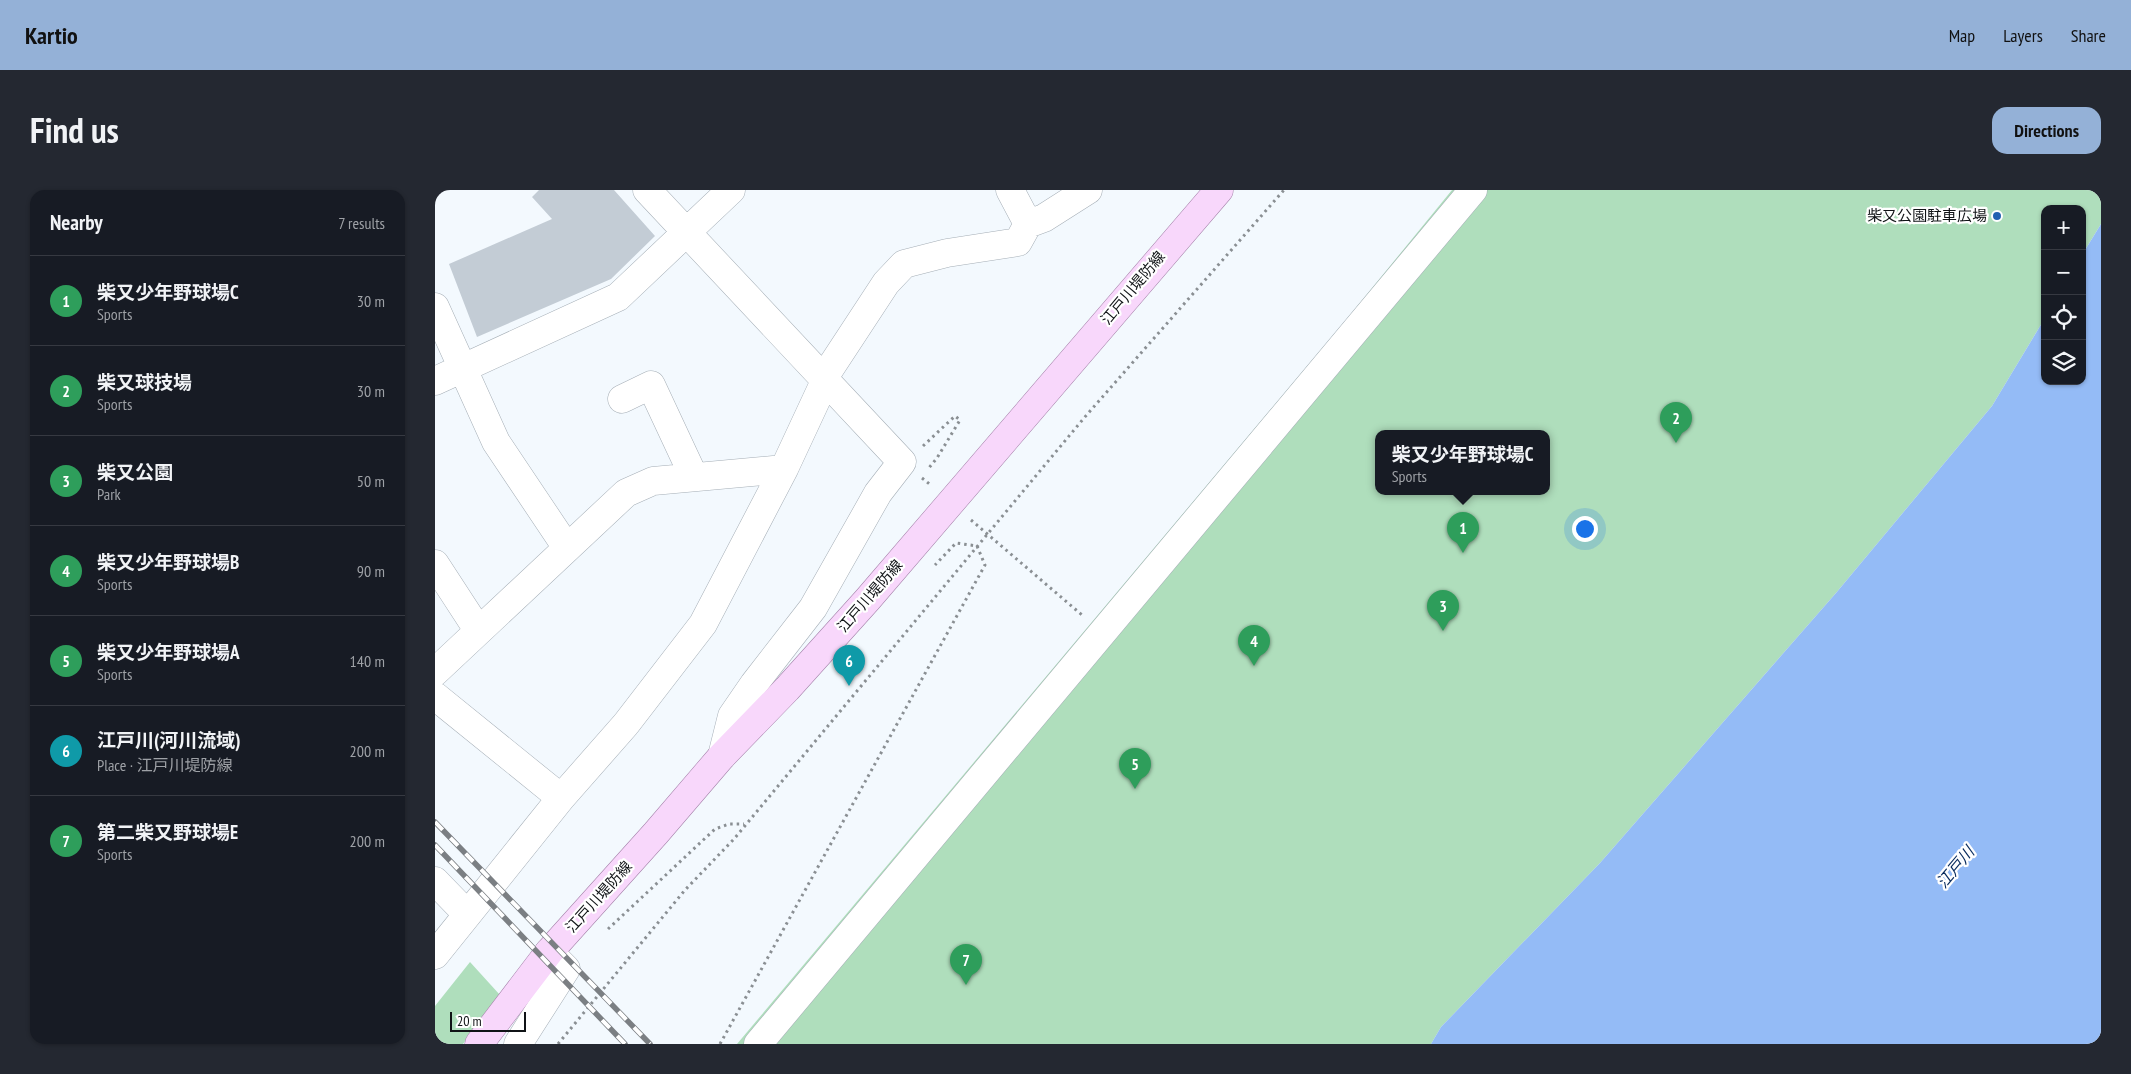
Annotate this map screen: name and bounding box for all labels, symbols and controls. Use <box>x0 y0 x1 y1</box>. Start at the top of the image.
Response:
text: Kartio <box>25 20 78 51</box>
text: Map <box>1949 24 1975 47</box>
text: Layers <box>2003 24 2043 47</box>
text: Share <box>2071 24 2106 47</box>
text: Find us <box>30 107 119 153</box>
button: Directions <box>1992 107 2101 154</box>
map controls <box>2041 205 2086 385</box>
button: + <box>2041 205 2086 250</box>
place label: 柴又公園駐車広場 <box>1867 206 1987 225</box>
text: Nearby <box>50 209 103 236</box>
marker: 柴又公園駐車広場 <box>1991 210 2003 222</box>
text: 7 results <box>338 213 385 233</box>
street label: 江戸川堤防線 <box>1096 247 1169 328</box>
button: − <box>2041 250 2086 295</box>
text: 柴又少年野球場C <box>97 280 239 304</box>
text: 1 <box>62 291 70 311</box>
text: 30 m <box>357 291 385 311</box>
button: locate <box>2041 295 2086 340</box>
text: Sports <box>97 304 132 324</box>
button: layers <box>2041 340 2086 385</box>
text: 柴又球技場 <box>97 370 192 394</box>
text: 2 <box>62 381 70 401</box>
text: 30 m <box>357 381 385 401</box>
text: Sports <box>97 394 132 414</box>
pin: 2 <box>1660 402 1692 443</box>
popup <box>1375 430 1550 495</box>
text: 柴又少年野球場C <box>1392 442 1533 466</box>
text: 柴又公園 <box>97 460 173 484</box>
text: Sports <box>1392 466 1427 486</box>
text: 3 <box>62 471 70 491</box>
text: 50 m <box>357 471 385 491</box>
text: Park <box>97 484 121 504</box>
pin: 1 <box>1447 512 1479 553</box>
your location <box>1572 516 1598 542</box>
text: 柴又少年野球場B <box>97 550 239 574</box>
street label: 江戸川堤防線 <box>833 555 906 636</box>
text: 4 <box>62 561 70 581</box>
text: 90 m <box>357 561 385 581</box>
text: Sports <box>97 574 132 594</box>
pin: 3 <box>1427 590 1459 631</box>
pin: 4 <box>1238 625 1270 666</box>
text: 柴又少年野球場A <box>97 640 240 664</box>
pin: 6 <box>833 645 865 686</box>
text: 5 <box>62 651 70 671</box>
text: 140 m <box>350 651 385 671</box>
text: Sports <box>97 664 132 684</box>
text: 江戸川(河川流域) <box>97 728 241 752</box>
text: 6 <box>62 741 70 761</box>
text: 200 m <box>350 741 385 761</box>
pin: 5 <box>1119 748 1151 789</box>
text: Place · 江戸川堤防線 <box>97 755 233 775</box>
text: 第二柴又野球場E <box>97 820 238 844</box>
text: 7 <box>62 831 70 851</box>
text: 200 m <box>350 831 385 851</box>
water label: 江戸川 <box>1932 841 1979 892</box>
text: Sports <box>97 844 132 864</box>
street label: 江戸川堤防線 <box>561 857 636 936</box>
pin: 7 <box>950 944 982 985</box>
scale bar <box>450 1009 526 1032</box>
text: 20 m <box>457 1012 482 1030</box>

